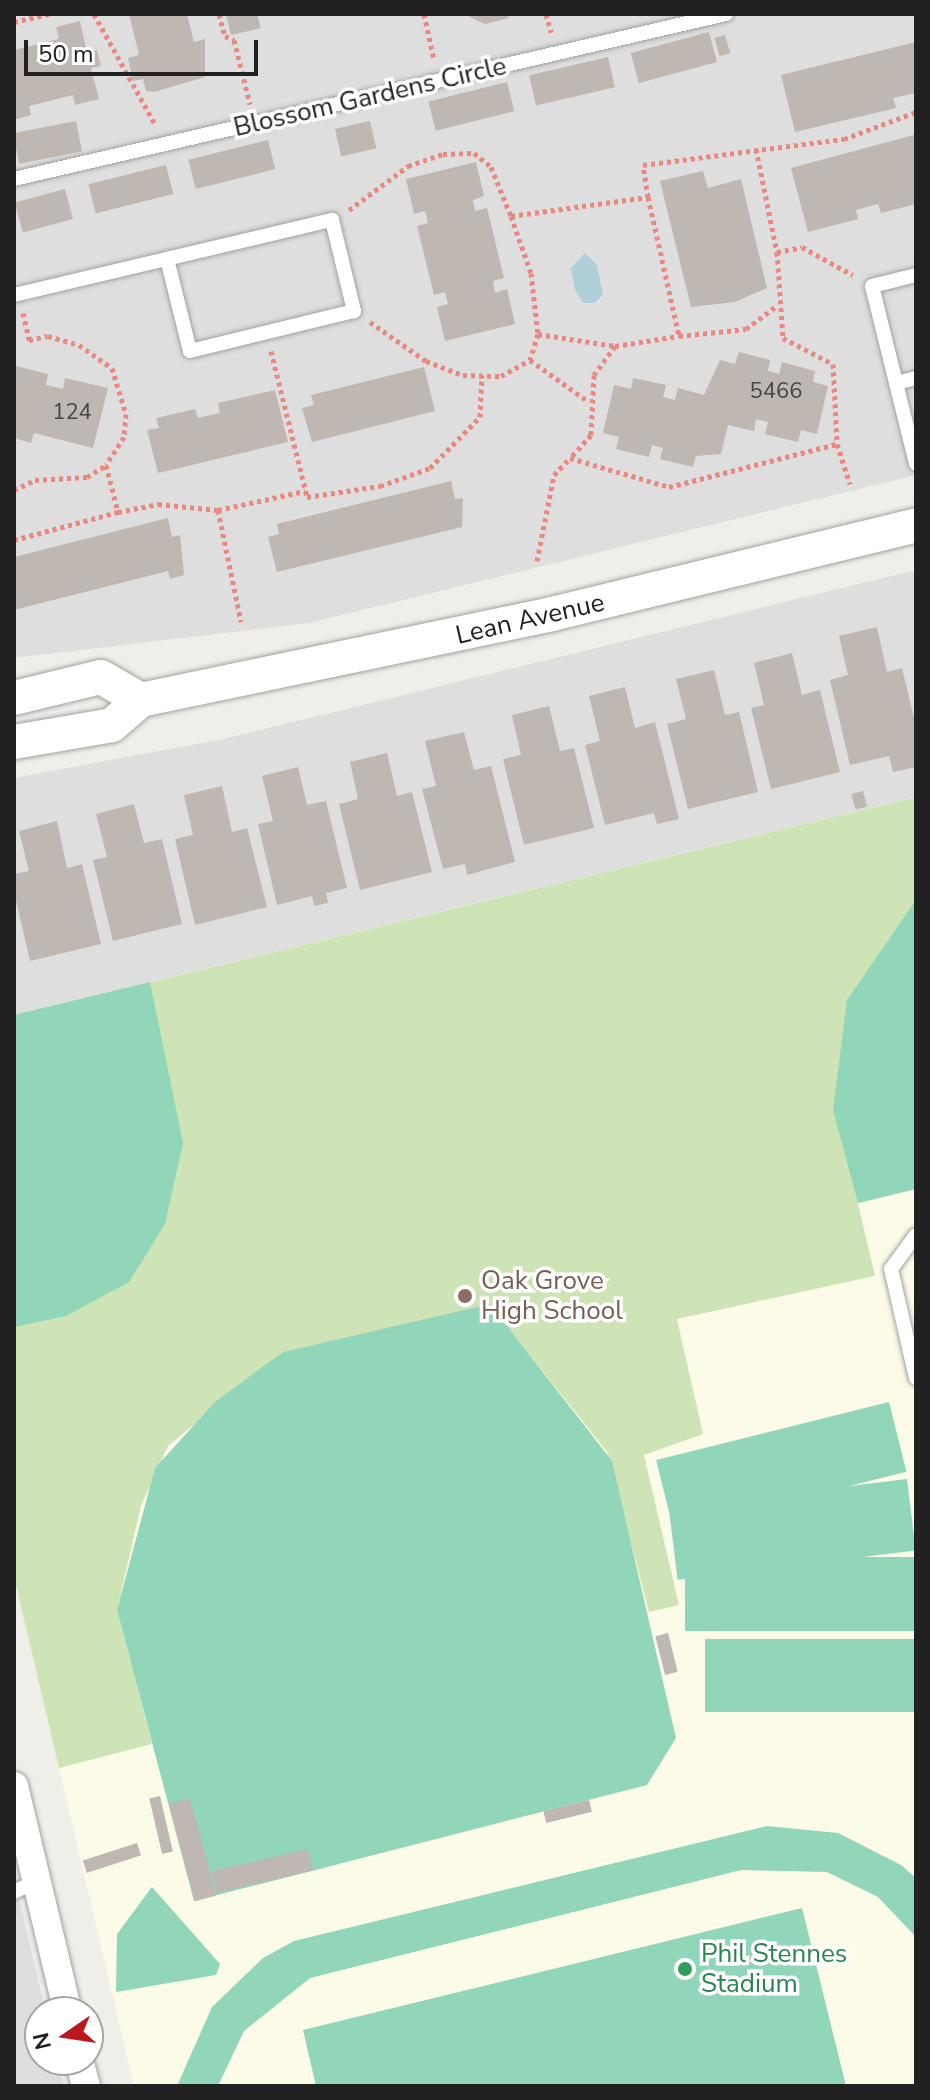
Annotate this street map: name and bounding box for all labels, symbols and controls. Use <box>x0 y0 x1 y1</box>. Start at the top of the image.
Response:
scale bar <box>28 24 262 74</box>
text: 50 m <box>38 38 94 70</box>
street label: Blossom Gardens Circle <box>231 50 509 144</box>
house number: 5466 <box>750 379 802 405</box>
house number: 124 <box>52 400 92 426</box>
street label: Lean Avenue <box>453 587 607 651</box>
place label: Oak Grove High School <box>481 1265 623 1326</box>
marker: Oak Grove High School <box>456 1287 474 1305</box>
place label: Phil Stennes Stadium <box>701 1938 847 2000</box>
marker: Phil Stennes Stadium <box>676 1960 694 1978</box>
north arrow <box>24 1996 104 2076</box>
text: N <box>26 2030 59 2052</box>

